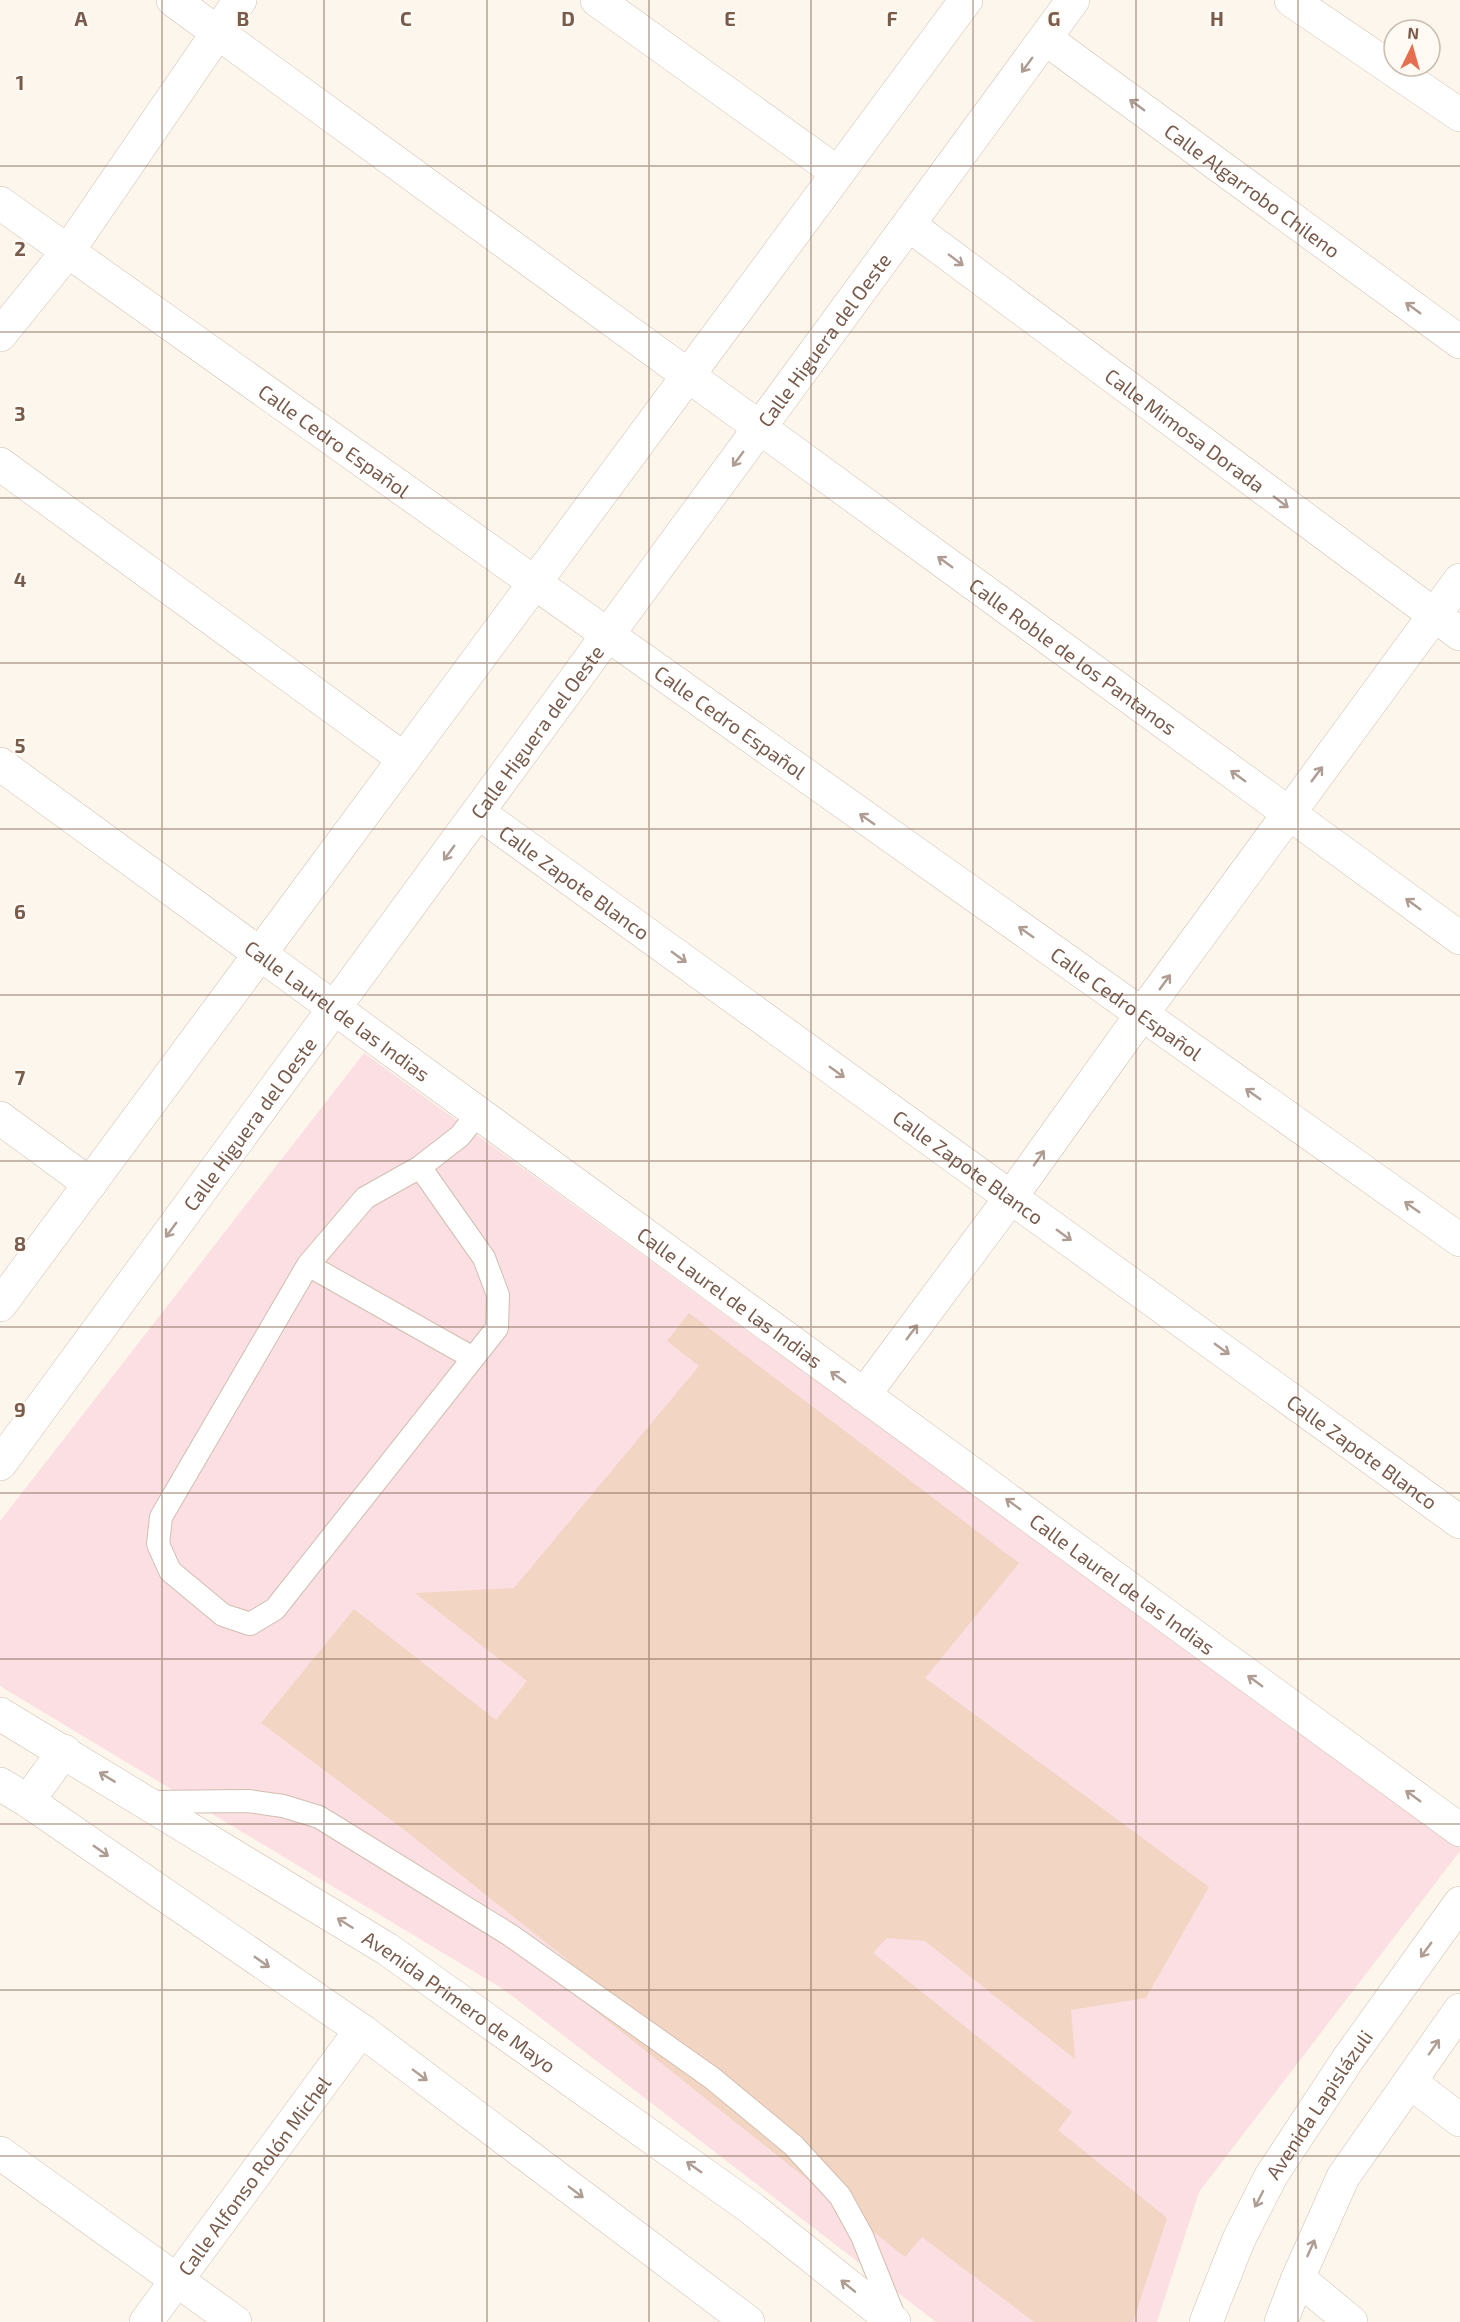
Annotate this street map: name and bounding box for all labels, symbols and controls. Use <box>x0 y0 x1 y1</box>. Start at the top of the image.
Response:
text: A <box>74 6 88 30</box>
text: B <box>237 6 249 30</box>
text: C <box>400 6 412 30</box>
text: D <box>561 6 575 30</box>
text: E <box>724 6 736 30</box>
text: F <box>886 6 898 30</box>
text: G <box>1048 6 1060 30</box>
text: H <box>1210 6 1224 30</box>
north arrow <box>1382 18 1442 78</box>
text: N <box>1407 23 1420 43</box>
one-way arrow <box>1021 56 1033 72</box>
text: 1 <box>16 70 24 94</box>
one-way arrow <box>1129 99 1145 112</box>
street label: Calle Algarrobo Chileno <box>1160 118 1345 262</box>
text: 2 <box>14 236 26 260</box>
street label: Calle Higuera del Oeste <box>752 248 896 431</box>
one-way arrow <box>948 254 964 266</box>
one-way arrow <box>1405 301 1421 314</box>
street label: Calle Mimosa Dorada <box>1101 363 1270 497</box>
street label: Calle Cedro Español <box>254 379 414 502</box>
text: 3 <box>14 401 26 425</box>
one-way arrow <box>732 451 744 467</box>
one-way arrow <box>1273 495 1289 508</box>
one-way arrow <box>937 556 953 569</box>
text: 4 <box>14 567 27 591</box>
street label: Calle Roble de los Pantanos <box>965 573 1182 740</box>
street label: Calle Higuera del Oeste <box>465 640 608 823</box>
street label: Calle Cedro Español <box>650 660 811 784</box>
text: 5 <box>14 733 26 757</box>
one-way arrow <box>1311 766 1324 782</box>
one-way arrow <box>1231 770 1247 783</box>
one-way arrow <box>859 813 876 825</box>
street label: Calle Zapote Blanco <box>495 820 654 944</box>
one-way arrow <box>442 845 455 861</box>
one-way arrow <box>1405 897 1421 910</box>
text: 6 <box>14 899 26 923</box>
one-way arrow <box>1018 926 1034 938</box>
street label: Calle Laurel de las Indias <box>240 935 435 1086</box>
street label: Calle Cedro Español <box>1047 941 1207 1065</box>
one-way arrow <box>671 951 687 964</box>
one-way arrow <box>1159 975 1171 991</box>
street label: Calle Higuera del Oeste <box>178 1032 321 1215</box>
text: 7 <box>15 1065 26 1089</box>
one-way arrow <box>829 1065 845 1078</box>
one-way arrow <box>1246 1088 1262 1100</box>
street label: Calle Zapote Blanco <box>889 1104 1048 1229</box>
one-way arrow <box>1033 1150 1046 1166</box>
one-way arrow <box>1405 1201 1421 1213</box>
one-way arrow <box>165 1222 178 1238</box>
street label: Calle Laurel de las Indias <box>633 1222 827 1373</box>
one-way arrow <box>1055 1229 1071 1241</box>
text: 8 <box>14 1231 26 1255</box>
one-way arrow <box>905 1324 918 1340</box>
one-way arrow <box>1213 1343 1229 1355</box>
one-way arrow <box>831 1370 847 1383</box>
street label: Calle Zapote Blanco <box>1283 1389 1442 1514</box>
text: 9 <box>14 1397 26 1421</box>
one-way arrow <box>1005 1498 1021 1510</box>
street label: Calle Laurel de las Indias <box>1025 1508 1220 1659</box>
one-way arrow <box>1248 1675 1264 1687</box>
one-way arrow <box>99 1771 116 1783</box>
one-way arrow <box>1405 1790 1421 1802</box>
one-way arrow <box>93 1845 109 1857</box>
one-way arrow <box>336 1917 353 1930</box>
street label: Avenida Primero de Mayo <box>359 1925 561 2077</box>
one-way arrow <box>1420 1942 1432 1958</box>
one-way arrow <box>253 1956 269 1968</box>
street label: Avenida Lapislázuli <box>1260 2025 1377 2184</box>
one-way arrow <box>1428 2039 1440 2055</box>
one-way arrow <box>412 2069 428 2081</box>
street label: Calle Alfonso Rolón Michel <box>173 2071 335 2280</box>
one-way arrow <box>686 2161 702 2173</box>
one-way arrow <box>568 2186 584 2199</box>
one-way arrow <box>1253 2190 1265 2207</box>
one-way arrow <box>1306 2240 1317 2258</box>
one-way arrow <box>841 2279 857 2292</box>

